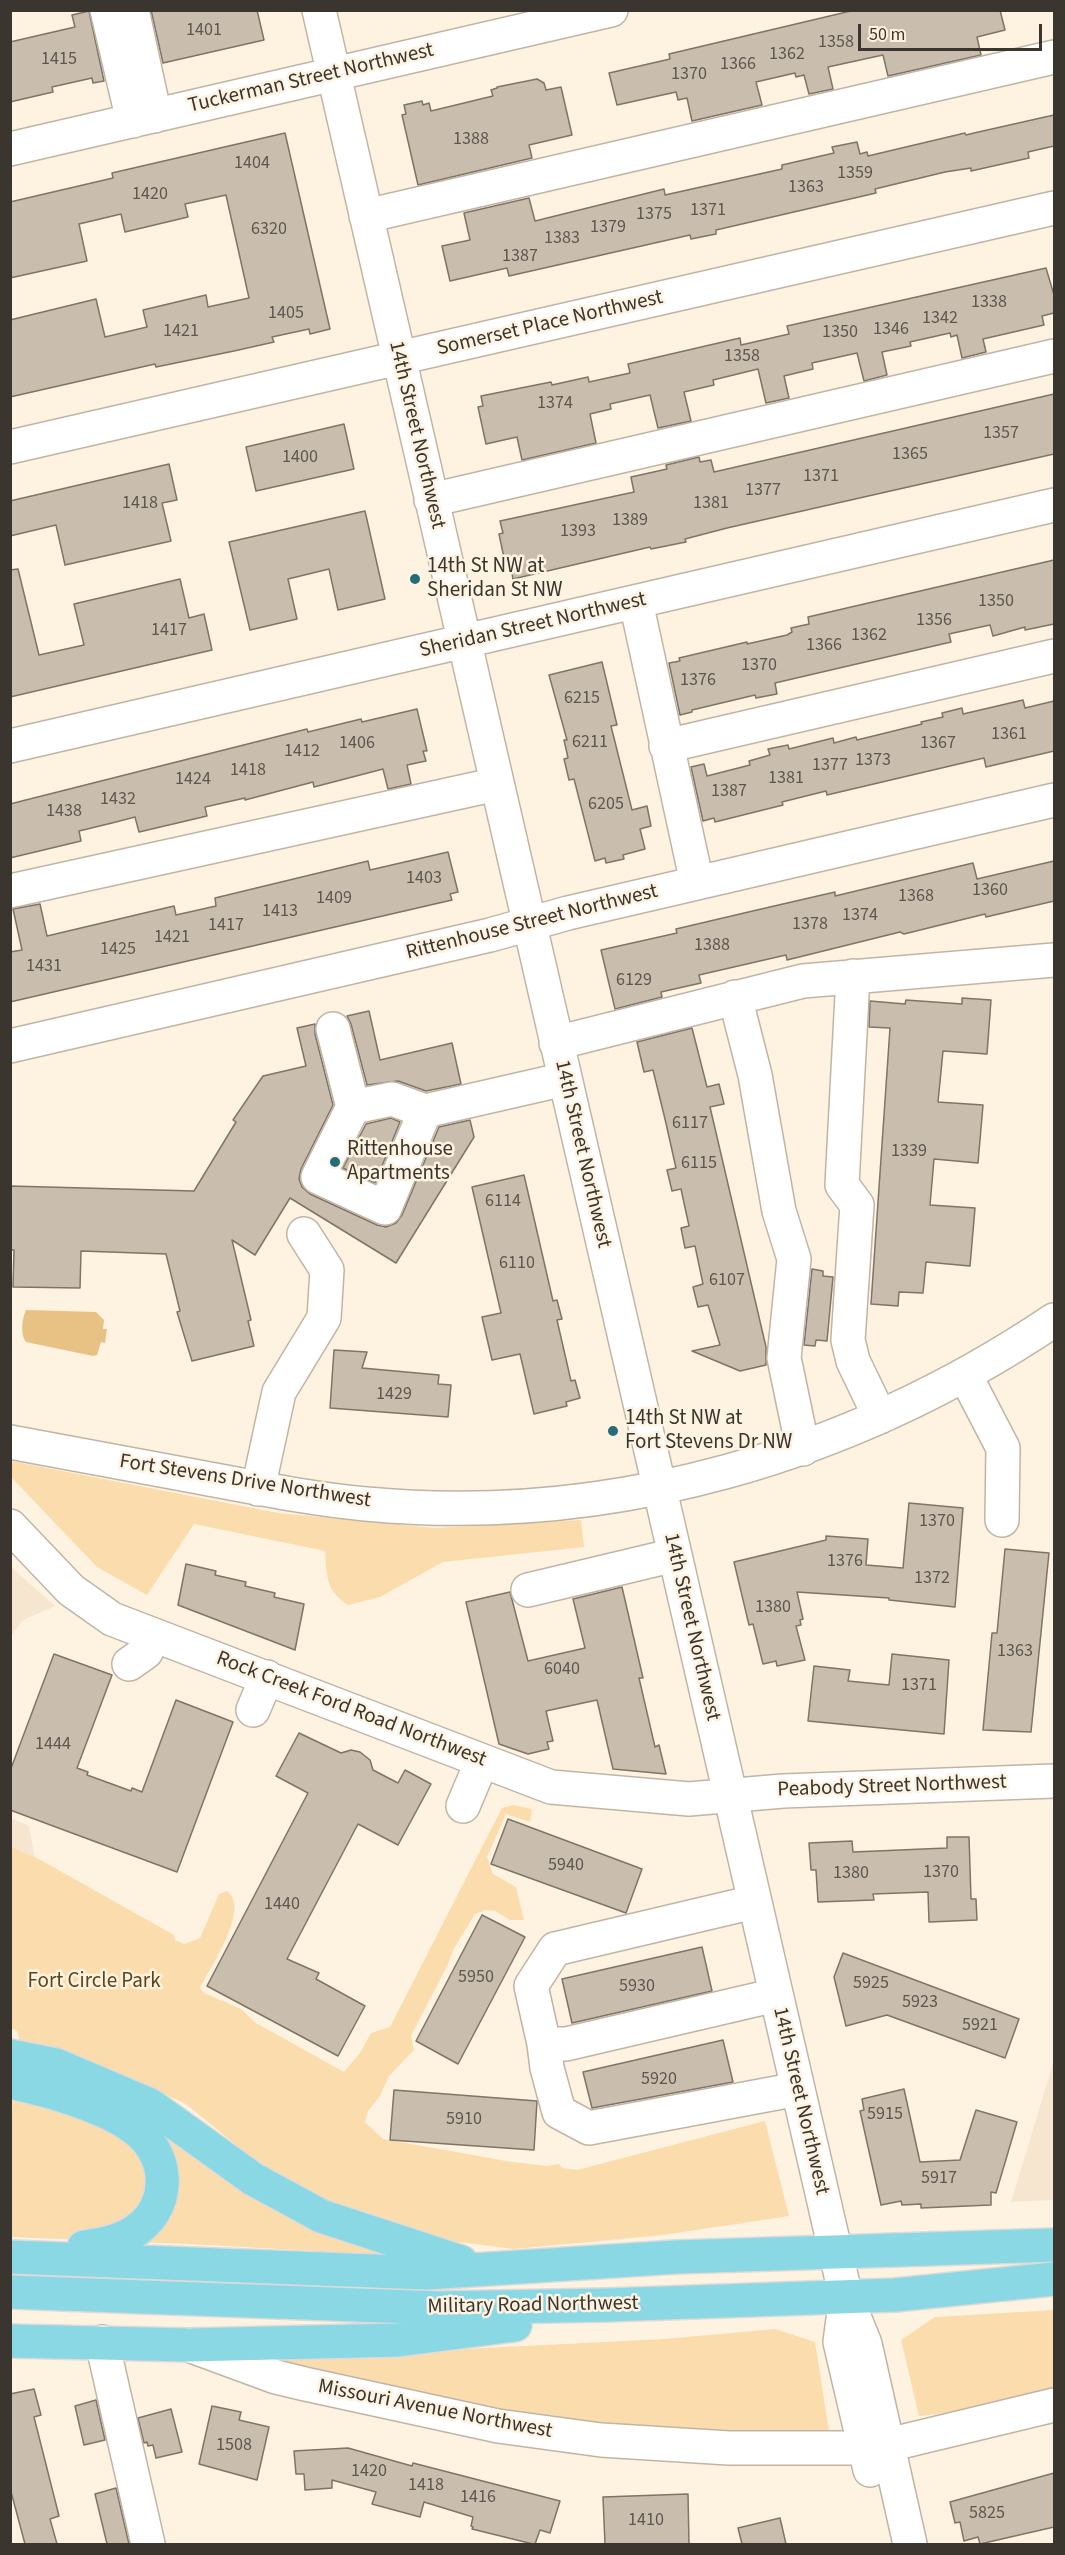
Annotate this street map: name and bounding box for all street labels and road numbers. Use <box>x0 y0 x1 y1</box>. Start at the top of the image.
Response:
street label: Tuckerman Street Northwest <box>186 38 436 120</box>
street label: Somerset Place Northwest <box>435 286 665 362</box>
street label: 14th Street Northwest <box>382 339 450 531</box>
street label: Sheridan Street Northwest <box>417 588 649 664</box>
street label: Rittenhouse Street Northwest <box>403 879 661 967</box>
street label: 14th Street Northwest <box>548 1058 616 1250</box>
street label: Fort Stevens Drive Northwest <box>118 1450 372 1514</box>
street label: 14th Street Northwest <box>657 1531 725 1723</box>
street label: Rock Creek Ford Road Northwest <box>212 1647 490 1773</box>
street label: Peabody Street Northwest <box>777 1770 1007 1804</box>
street label: 14th Street Northwest <box>766 2005 834 2197</box>
street label: Military Road Northwest <box>427 2292 639 2320</box>
street label: Missouri Avenue Northwest <box>316 2375 554 2445</box>

